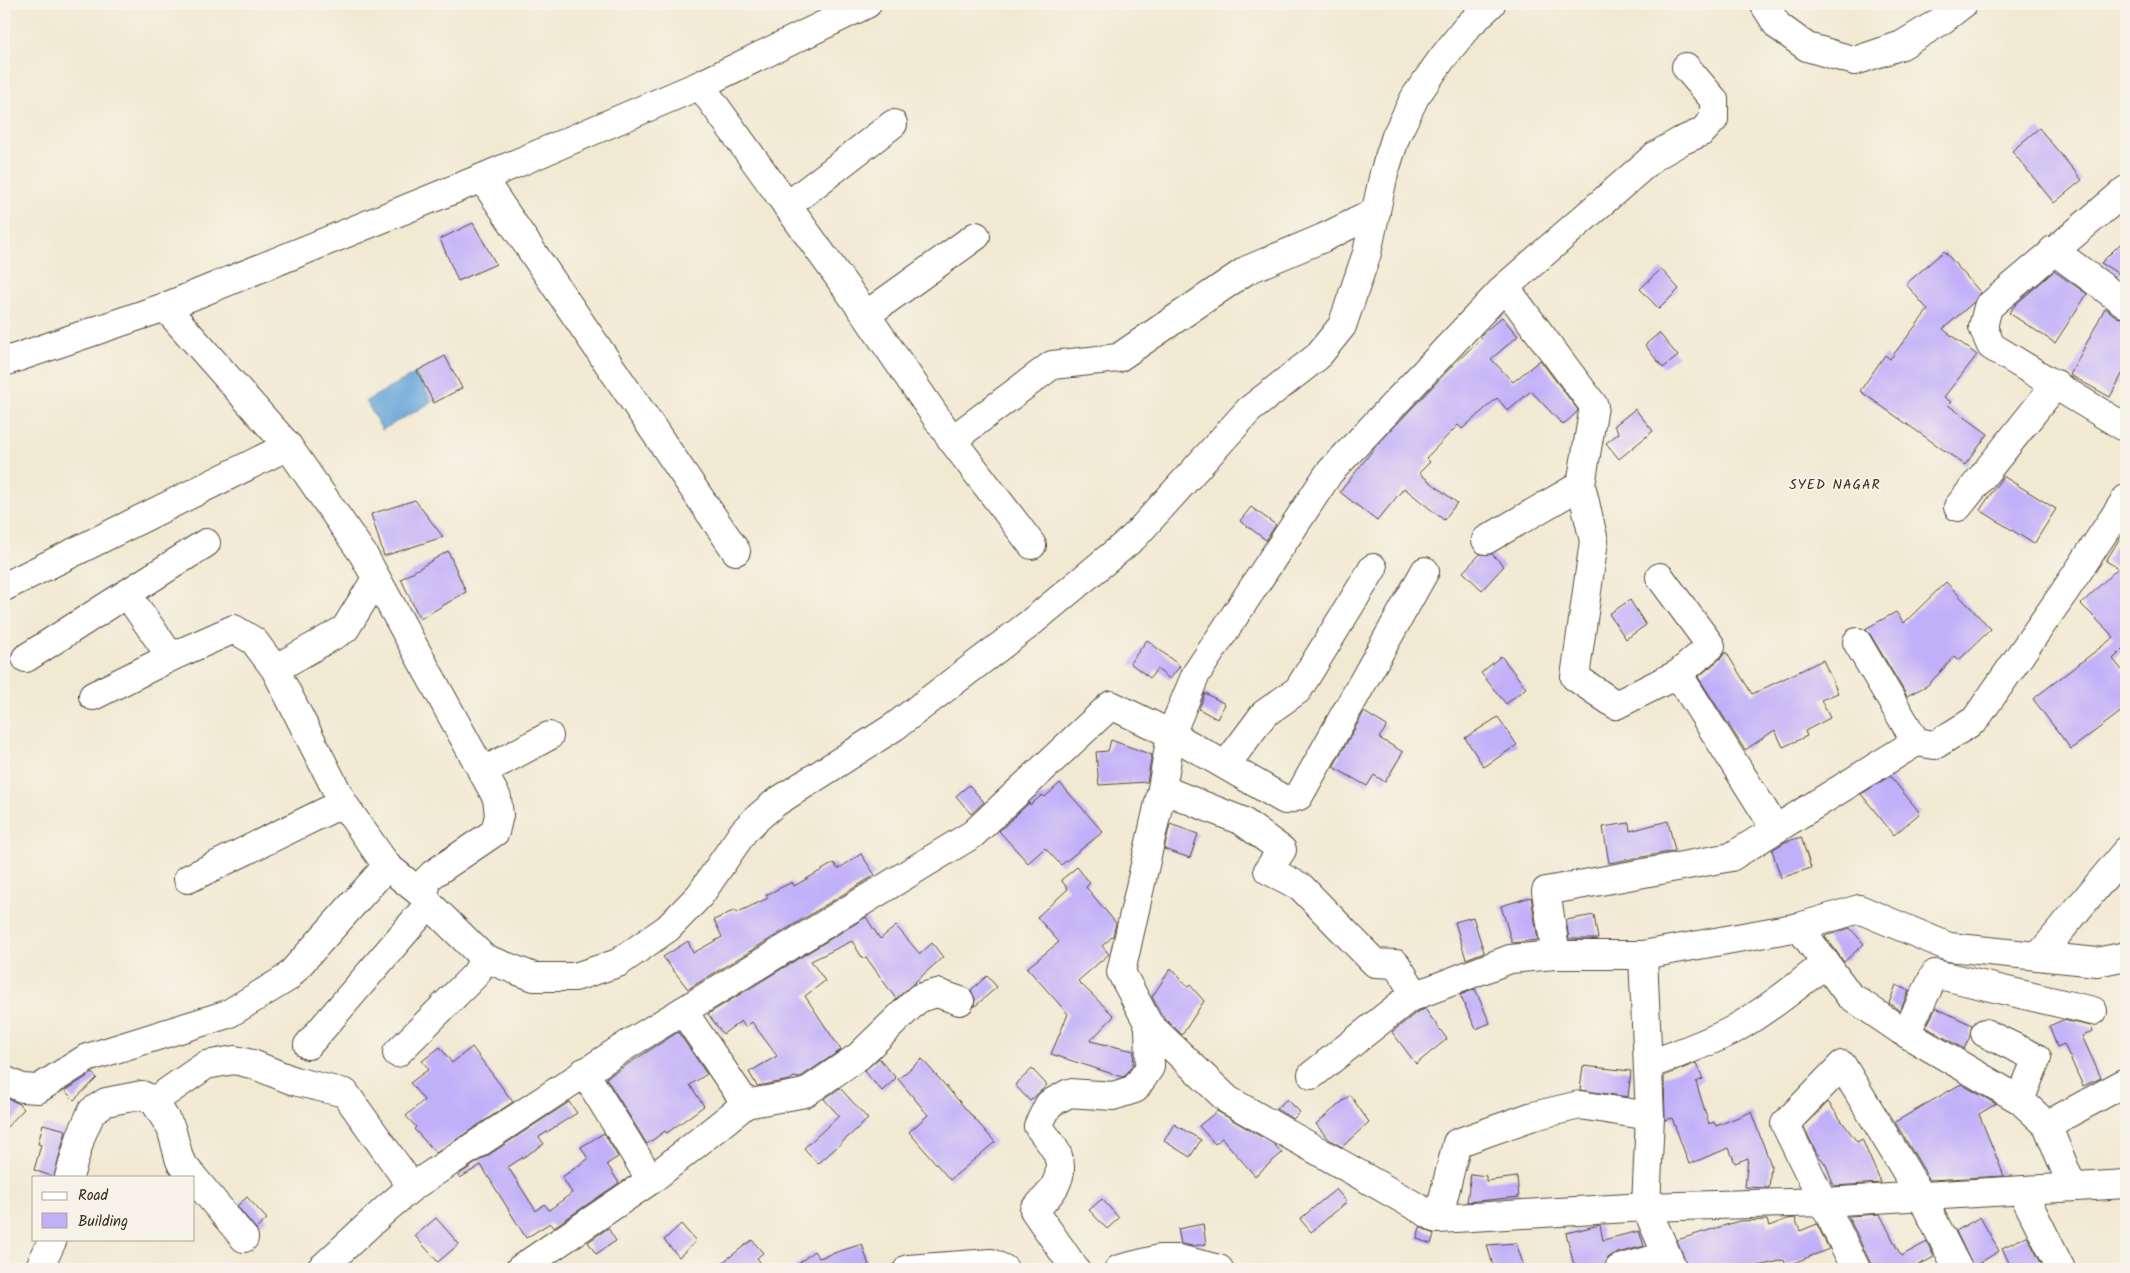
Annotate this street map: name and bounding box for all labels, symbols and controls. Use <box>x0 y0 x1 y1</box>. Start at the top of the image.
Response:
district label: SYED NAGAR <box>1789 474 1881 496</box>
legend <box>32 1176 195 1240</box>
text: Road <box>78 1184 109 1208</box>
text: Building <box>78 1210 128 1234</box>

